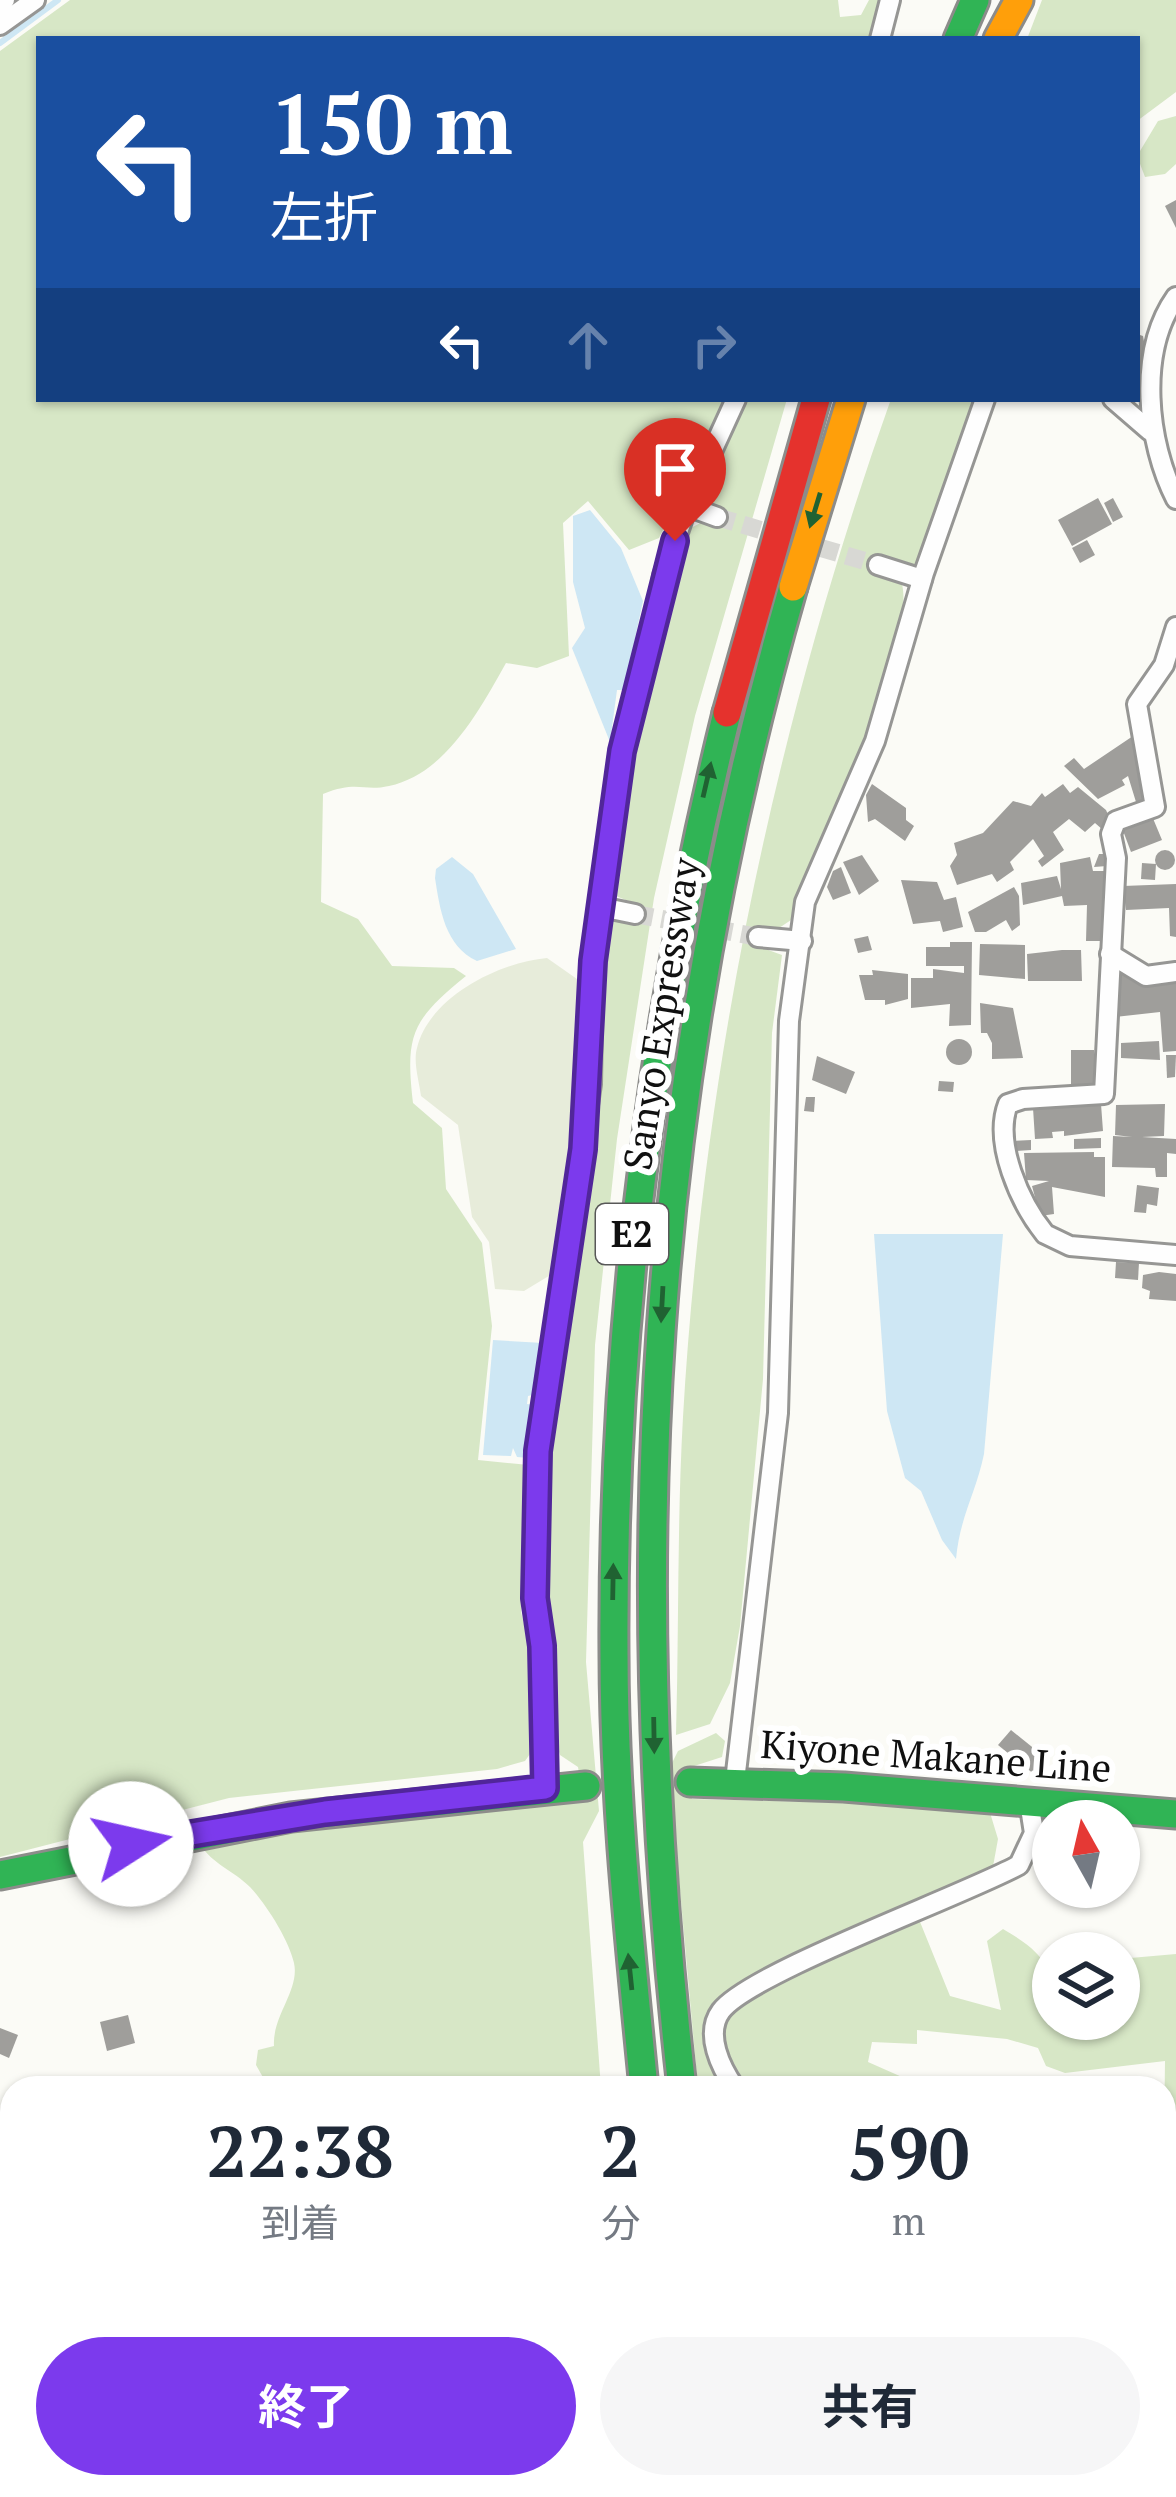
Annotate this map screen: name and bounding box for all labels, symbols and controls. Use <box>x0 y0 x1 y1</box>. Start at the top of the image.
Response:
text: 150 m <box>270 67 513 178</box>
icon: left <box>72 84 228 240</box>
text: 左折 <box>270 181 378 252</box>
icon: left <box>429 312 495 378</box>
icon: ahead <box>555 312 621 378</box>
icon: right <box>681 312 747 378</box>
pin <box>624 418 726 541</box>
icon: arrive <box>642 436 708 502</box>
one-way arrow <box>805 492 823 529</box>
one-way arrow <box>698 760 717 798</box>
street label: Sanyo Expressway <box>610 853 711 1173</box>
road number: E2 <box>596 1204 668 1264</box>
one-way arrow <box>652 1286 671 1324</box>
one-way arrow <box>603 1562 623 1600</box>
one-way arrow <box>644 1717 663 1755</box>
street label: Kiyone Makane Line <box>759 1717 1113 1793</box>
position arrow <box>68 1781 194 1907</box>
north arrow <box>1032 1800 1140 1908</box>
map controls <box>1032 1800 1140 2040</box>
button: layers <box>1032 1932 1140 2040</box>
one-way arrow <box>620 1953 639 1990</box>
text: 22:38 <box>206 2102 394 2198</box>
text: 2 <box>600 2102 641 2198</box>
text: 590 <box>847 2104 970 2200</box>
text: m <box>892 2194 925 2246</box>
text: 到着 <box>261 2196 339 2248</box>
text: 分 <box>601 2196 640 2248</box>
button: 終了 <box>36 2337 576 2475</box>
button: 共有 <box>600 2337 1140 2475</box>

